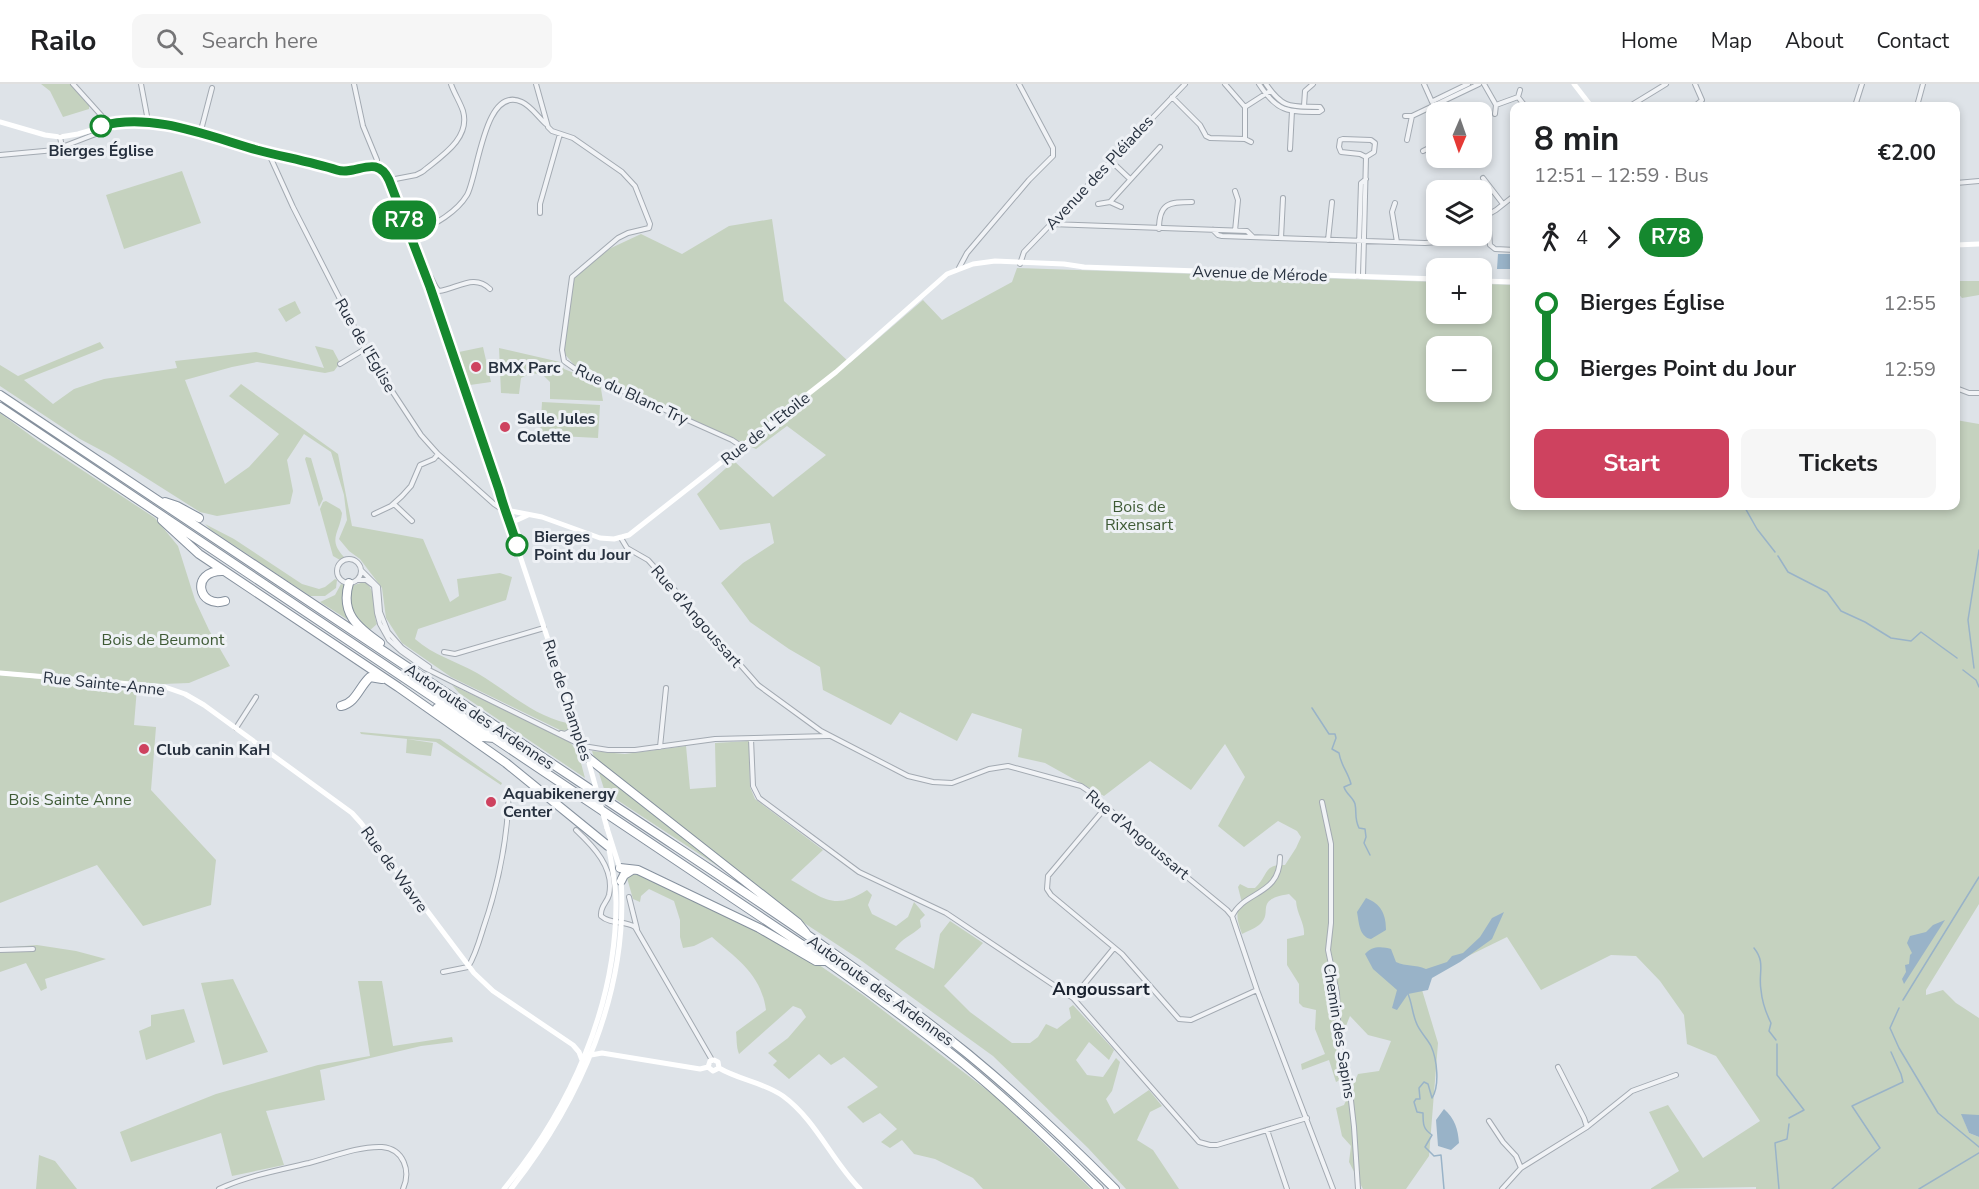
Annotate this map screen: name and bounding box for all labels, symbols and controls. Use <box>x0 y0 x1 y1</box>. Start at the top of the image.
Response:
search box <box>132 14 552 68</box>
text: Railo <box>30 22 96 60</box>
icon: search <box>153 25 186 58</box>
text: Search here <box>201 26 318 56</box>
text: Home <box>1621 27 1678 55</box>
text: Map <box>1711 27 1752 55</box>
text: About <box>1785 27 1843 55</box>
text: Contact <box>1876 27 1949 55</box>
north arrow <box>1426 102 1492 168</box>
map controls <box>1426 102 1492 402</box>
street label: Avenue des Pléiades <box>1041 111 1159 235</box>
marker: Bierges Église <box>90 115 112 137</box>
text: 8 min <box>1534 117 1619 162</box>
text: €2.00 <box>1878 138 1936 168</box>
place label: Bierges Église <box>48 140 154 162</box>
text: 12:51 – 12:59 · Bus <box>1534 162 1709 189</box>
button: layers <box>1426 180 1492 246</box>
line badge: R78 <box>370 200 438 240</box>
text: R78 <box>384 206 424 234</box>
icon: walk <box>1534 221 1567 254</box>
icon: forward <box>1597 221 1630 254</box>
text: R78 <box>1651 223 1691 251</box>
text: 4 <box>1576 224 1588 251</box>
button: + <box>1426 258 1492 324</box>
street label: Avenue de Mérode <box>1192 261 1328 287</box>
text: Bierges Église <box>1580 288 1725 318</box>
text: 12:55 <box>1883 290 1936 317</box>
street label: Rue de l'Eglise <box>329 294 401 397</box>
button: − <box>1426 336 1492 402</box>
text: Bierges Point du Jour <box>1580 354 1796 384</box>
text: 12:59 <box>1883 356 1936 383</box>
place label: BMX Parc <box>488 357 561 379</box>
street label: Rue du Blanc Try <box>572 359 692 431</box>
marker: BMX Parc <box>469 360 483 374</box>
street label: Rue de L'Etoile <box>717 387 815 470</box>
place label: Salle Jules Colette <box>517 408 596 448</box>
marker: Salle Jules Colette <box>498 420 512 434</box>
button: Start <box>1534 429 1729 498</box>
button: Tickets <box>1741 429 1936 498</box>
park label: Bois de Rixensart <box>1105 496 1173 536</box>
place label: Bierges Point du Jour <box>534 526 631 566</box>
marker: Bierges Point du Jour <box>506 534 528 556</box>
street label: Rue d'Angoussart <box>646 561 747 673</box>
park label: Bois de Beumont <box>102 629 225 651</box>
street label: Rue de Champles <box>537 637 597 764</box>
street label: Autoroute des Ardennes <box>400 659 558 775</box>
street label: Rue Sainte-Anne <box>42 667 166 701</box>
place label: Club canin KaH <box>156 739 270 761</box>
marker: Club canin KaH <box>137 742 151 756</box>
place label: Aquabikenergy Center <box>503 783 616 823</box>
street label: Rue d'Angoussart <box>1081 785 1194 885</box>
park label: Bois Sainte Anne <box>9 789 131 811</box>
marker: Aquabikenergy Center <box>484 795 498 809</box>
street label: Rue de Wavre <box>355 822 433 917</box>
street label: Autoroute des Ardennes <box>803 930 958 1051</box>
street label: Chemin des Sapins <box>1317 962 1361 1100</box>
district label: Angoussart <box>1052 977 1150 1001</box>

